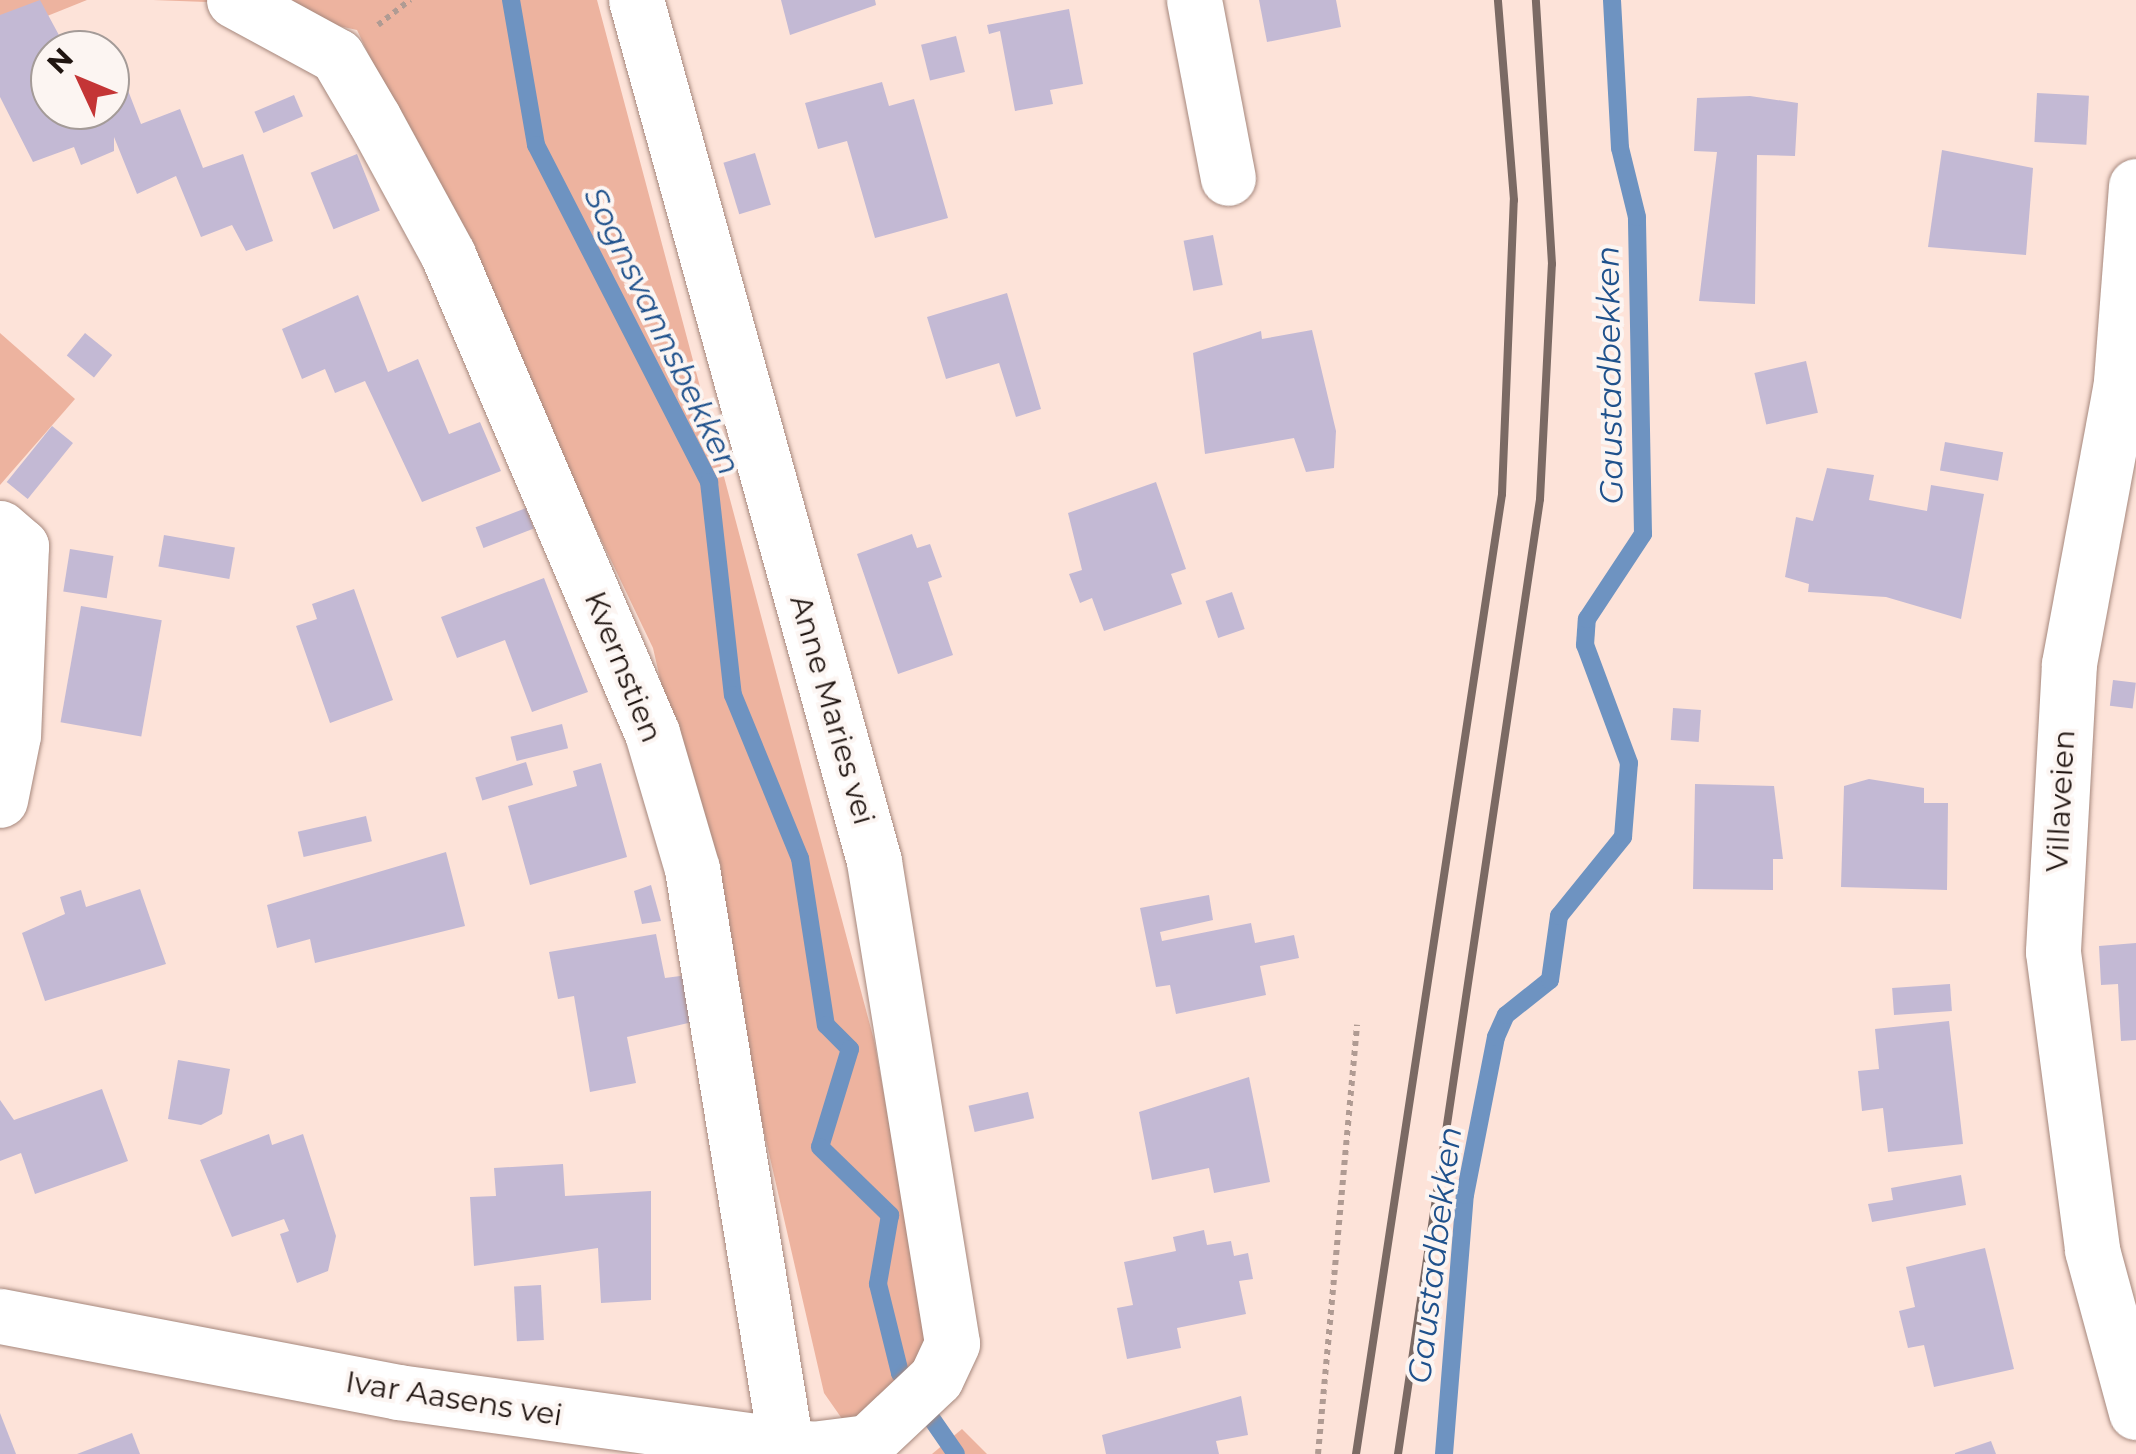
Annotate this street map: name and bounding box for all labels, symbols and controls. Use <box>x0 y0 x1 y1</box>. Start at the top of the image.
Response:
north arrow <box>30 30 130 130</box>
text: N <box>40 41 80 80</box>
water label: Sognsvannsbekken <box>576 181 748 481</box>
water label: Gaustadbekken <box>1589 245 1631 505</box>
street label: Kvernstien <box>576 586 670 748</box>
street label: Anne Maries vei <box>782 591 882 829</box>
street label: Villaveien <box>2039 729 2083 873</box>
water label: Gaustadbekken <box>1400 1124 1470 1386</box>
street label: Ivar Aasens vei <box>343 1364 565 1434</box>

